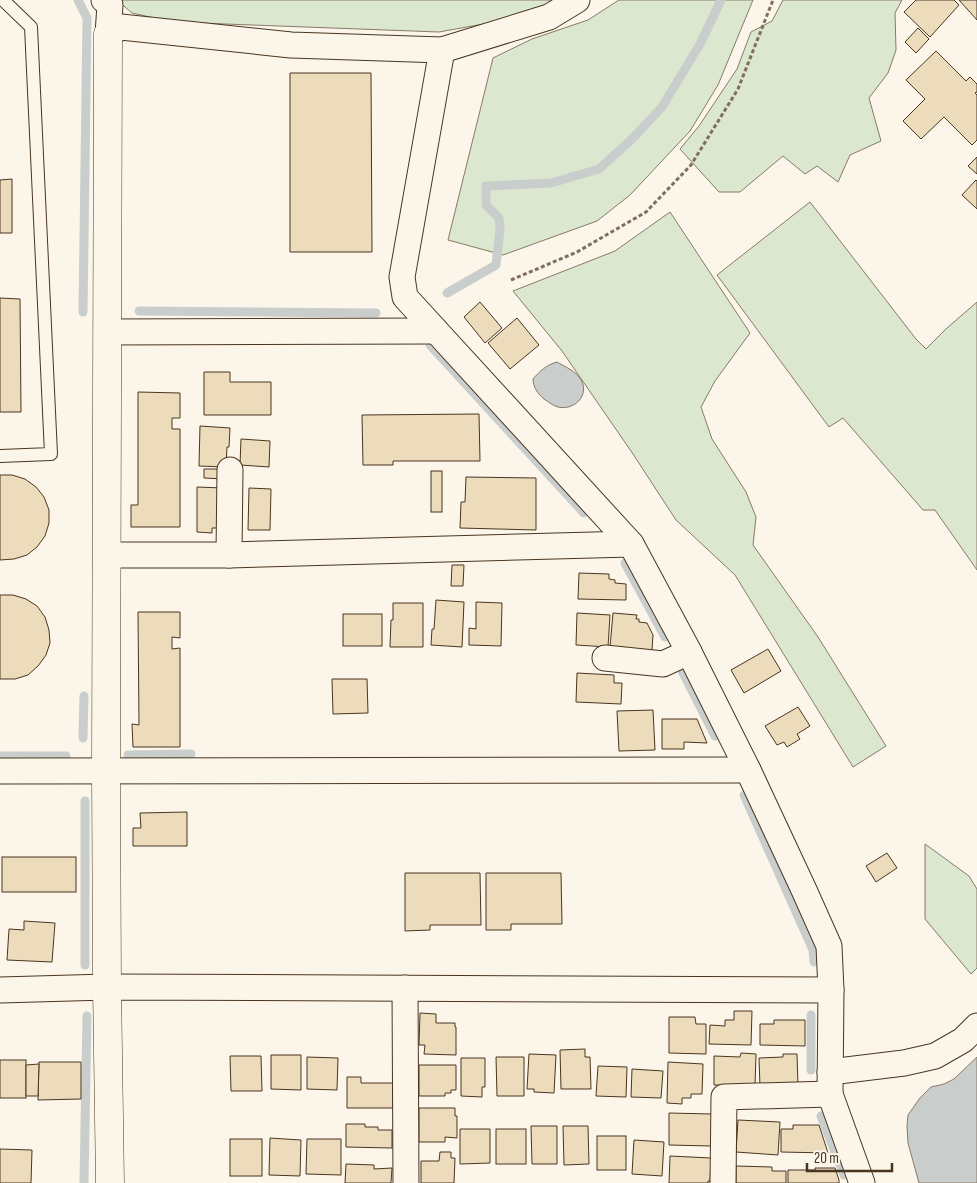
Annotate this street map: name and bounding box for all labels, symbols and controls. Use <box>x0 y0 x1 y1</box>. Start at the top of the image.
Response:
scale bar <box>807 1140 892 1172</box>
text: 20 m <box>814 1149 839 1168</box>

